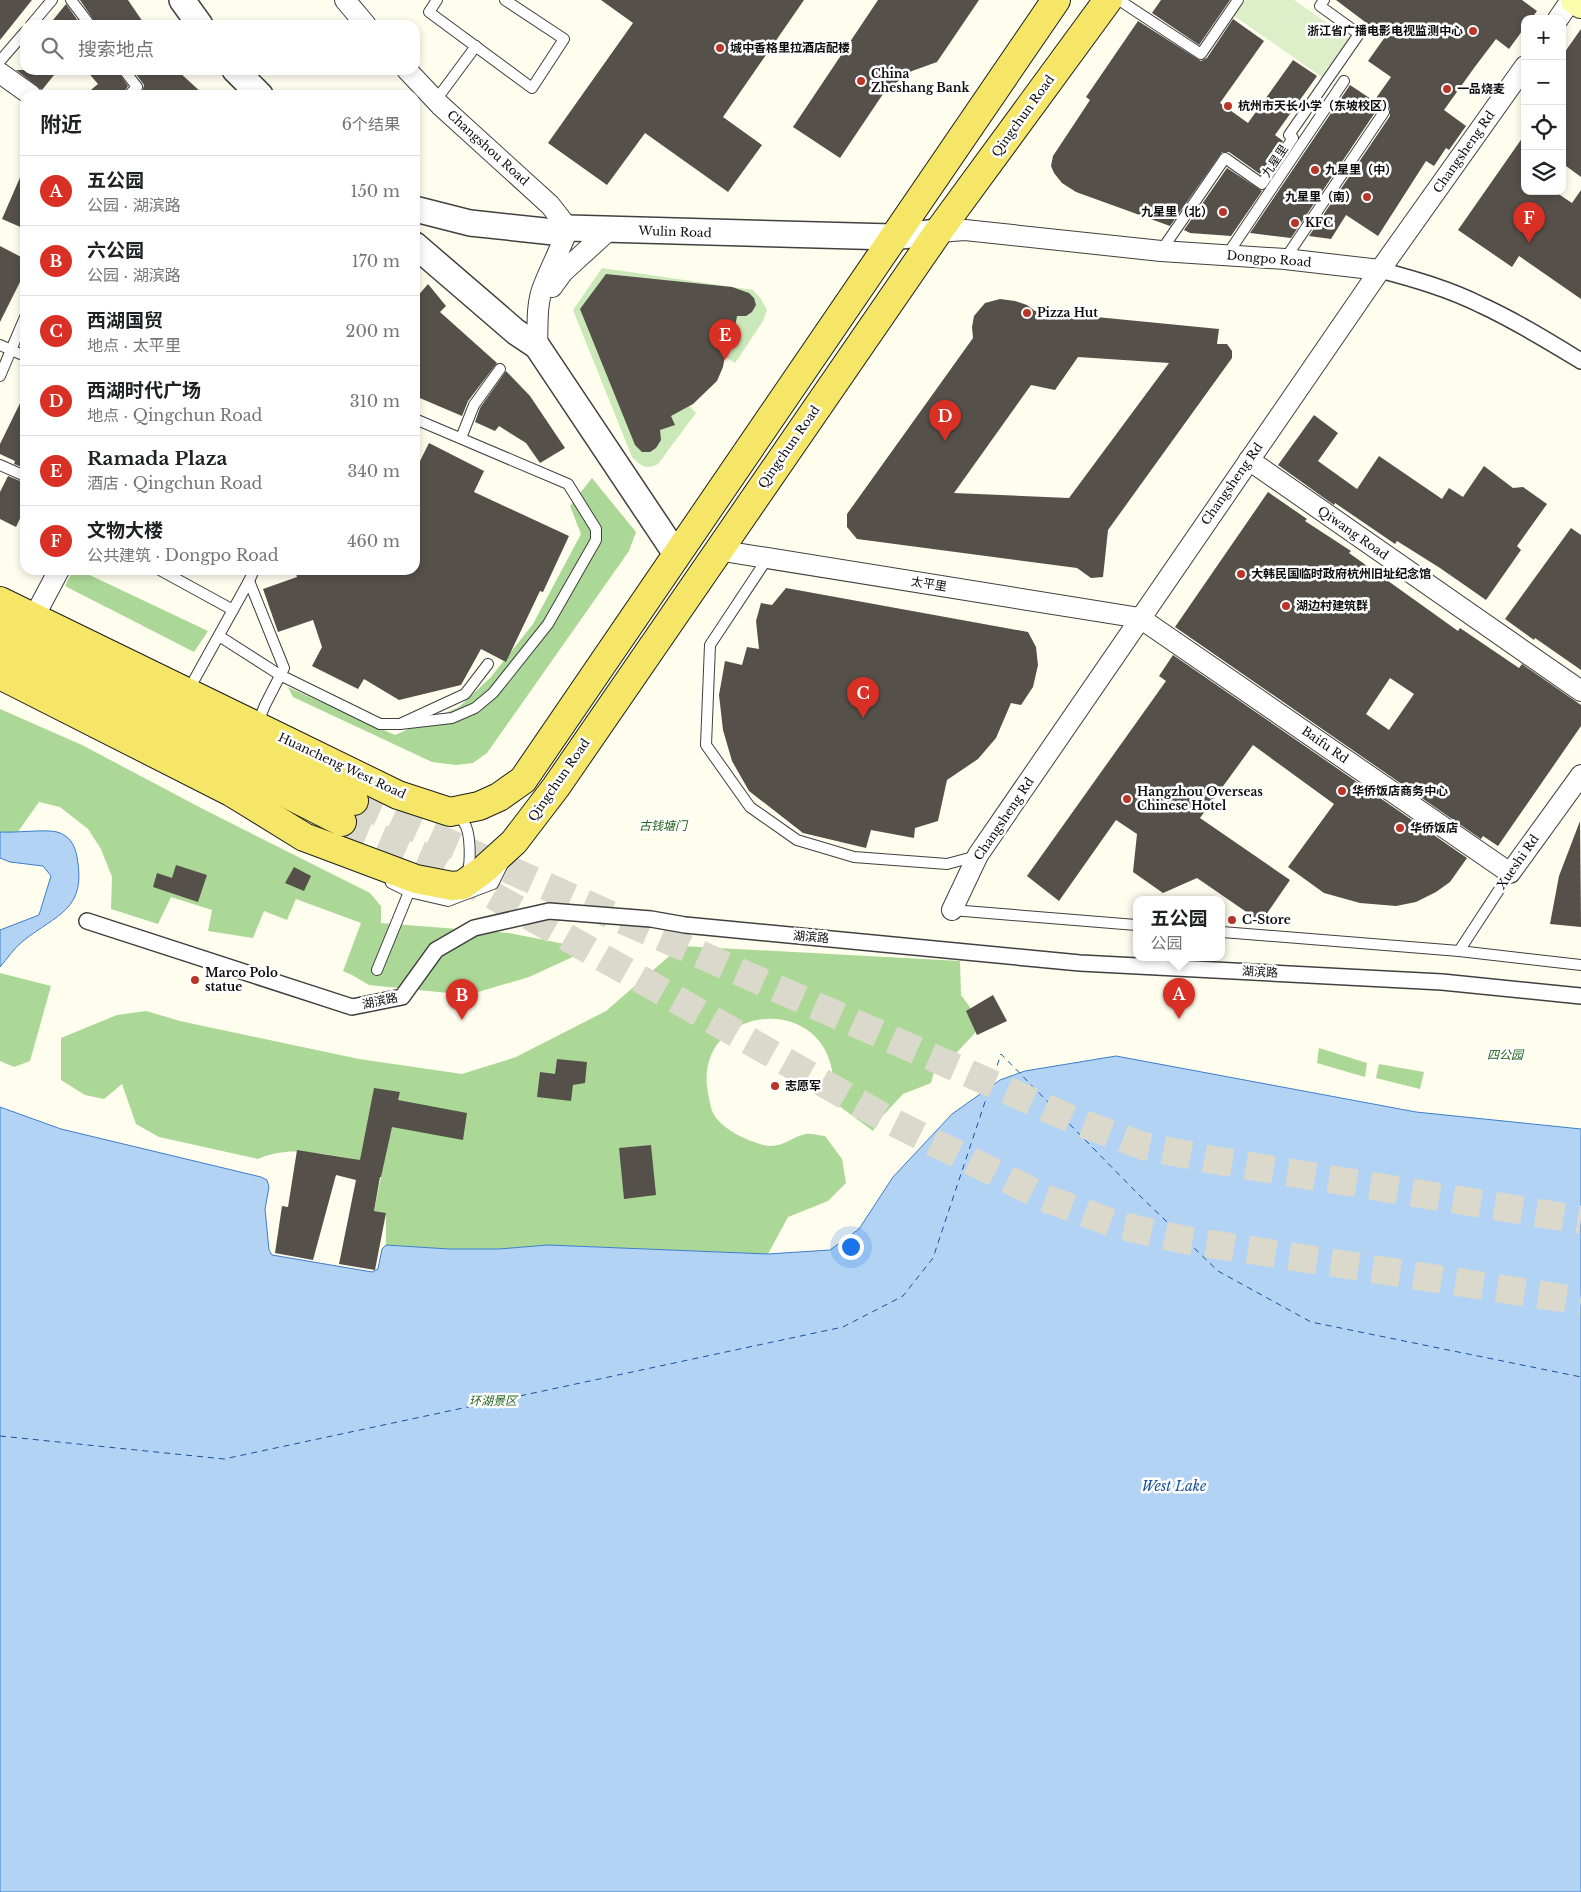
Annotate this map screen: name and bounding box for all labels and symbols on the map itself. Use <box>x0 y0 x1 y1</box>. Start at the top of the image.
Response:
place label: 浙江省广播电影电视监测中心 <box>1307 23 1463 38</box>
marker: 浙江省广播电影电视监测中心 <box>1467 25 1479 37</box>
place label: 城中香格里拉酒店配楼 <box>730 40 850 55</box>
marker: 城中香格里拉酒店配楼 <box>714 42 726 54</box>
place label: China Zheshang Bank <box>871 66 970 95</box>
street label: Qingchun Road <box>988 72 1057 159</box>
marker: China Zheshang Bank <box>855 75 867 87</box>
place label: 一品烧麦 <box>1457 81 1505 96</box>
marker: 一品烧麦 <box>1441 83 1453 95</box>
place label: 杭州市天长小学（东坡校区） <box>1238 98 1394 113</box>
marker: 杭州市天长小学（东坡校区） <box>1222 100 1234 112</box>
street label: Changshou Road <box>444 107 532 188</box>
street label: Changsheng Rd <box>1430 108 1497 196</box>
street label: 九星里 <box>1258 142 1291 180</box>
place label: 九星里（中） <box>1325 162 1397 177</box>
marker: 九星里（中） <box>1309 164 1321 176</box>
place label: 九星里（南） <box>1285 189 1357 204</box>
marker: 九星里（南） <box>1361 191 1373 203</box>
pin: F <box>1513 202 1545 243</box>
place label: 九星里（北） <box>1141 204 1213 219</box>
marker: 九星里（北） <box>1217 206 1229 218</box>
place label: KFC <box>1305 215 1333 230</box>
marker: KFC <box>1289 217 1301 229</box>
street label: Wulin Road <box>637 223 712 240</box>
street label: Dongpo Road <box>1226 247 1312 270</box>
place label: Pizza Hut <box>1037 305 1098 320</box>
marker: Pizza Hut <box>1021 307 1033 319</box>
pin: E <box>709 319 741 360</box>
pin: D <box>929 400 961 441</box>
street label: Qingchun Road <box>755 403 823 491</box>
street label: Changsheng Rd <box>1198 440 1265 528</box>
street label: Qiwang Road <box>1315 503 1392 563</box>
place label: 大韩民国临时政府杭州旧址纪念馆 <box>1251 566 1431 581</box>
marker: 大韩民国临时政府杭州旧址纪念馆 <box>1235 568 1247 580</box>
street label: 太平里 <box>910 573 948 594</box>
place label: 湖边村建筑群 <box>1296 598 1368 613</box>
marker: 湖边村建筑群 <box>1280 600 1292 612</box>
pin: C <box>847 677 879 718</box>
street label: Baifu Rd <box>1299 723 1352 766</box>
street label: Huancheng West Road <box>276 729 408 802</box>
street label: Qingchun Road <box>525 736 593 824</box>
street label: Changsheng Rd <box>970 774 1037 863</box>
place label: 华侨饭店商务中心 <box>1352 783 1448 798</box>
place label: Hangzhou Overseas Chinese Hotel <box>1137 784 1263 813</box>
marker: 华侨饭店商务中心 <box>1336 785 1348 797</box>
marker: Hangzhou Overseas Chinese Hotel <box>1121 793 1133 805</box>
park label: 古钱塘门 <box>639 818 689 833</box>
place label: 华侨饭店 <box>1410 820 1458 835</box>
marker: 华侨饭店 <box>1394 822 1406 834</box>
street label: Xueshi Rd <box>1493 831 1542 892</box>
place label: C-Store <box>1242 912 1291 927</box>
marker: C-Store <box>1226 914 1238 926</box>
street label: 湖滨路 <box>792 927 830 946</box>
street label: 湖滨路 <box>1242 963 1278 980</box>
place label: Marco Polo statue <box>205 965 278 994</box>
marker: Marco Polo statue <box>189 974 201 986</box>
pin: A <box>1163 978 1195 1019</box>
pin: B <box>446 979 478 1020</box>
street label: 湖滨路 <box>361 989 399 1012</box>
park label: 四公园 <box>1487 1047 1525 1062</box>
place label: 志愿军 <box>785 1078 821 1093</box>
marker: 志愿军 <box>769 1080 781 1092</box>
your location <box>838 1234 864 1260</box>
park label: 环湖景区 <box>469 1393 519 1408</box>
water label: West Lake <box>1142 1477 1207 1495</box>

